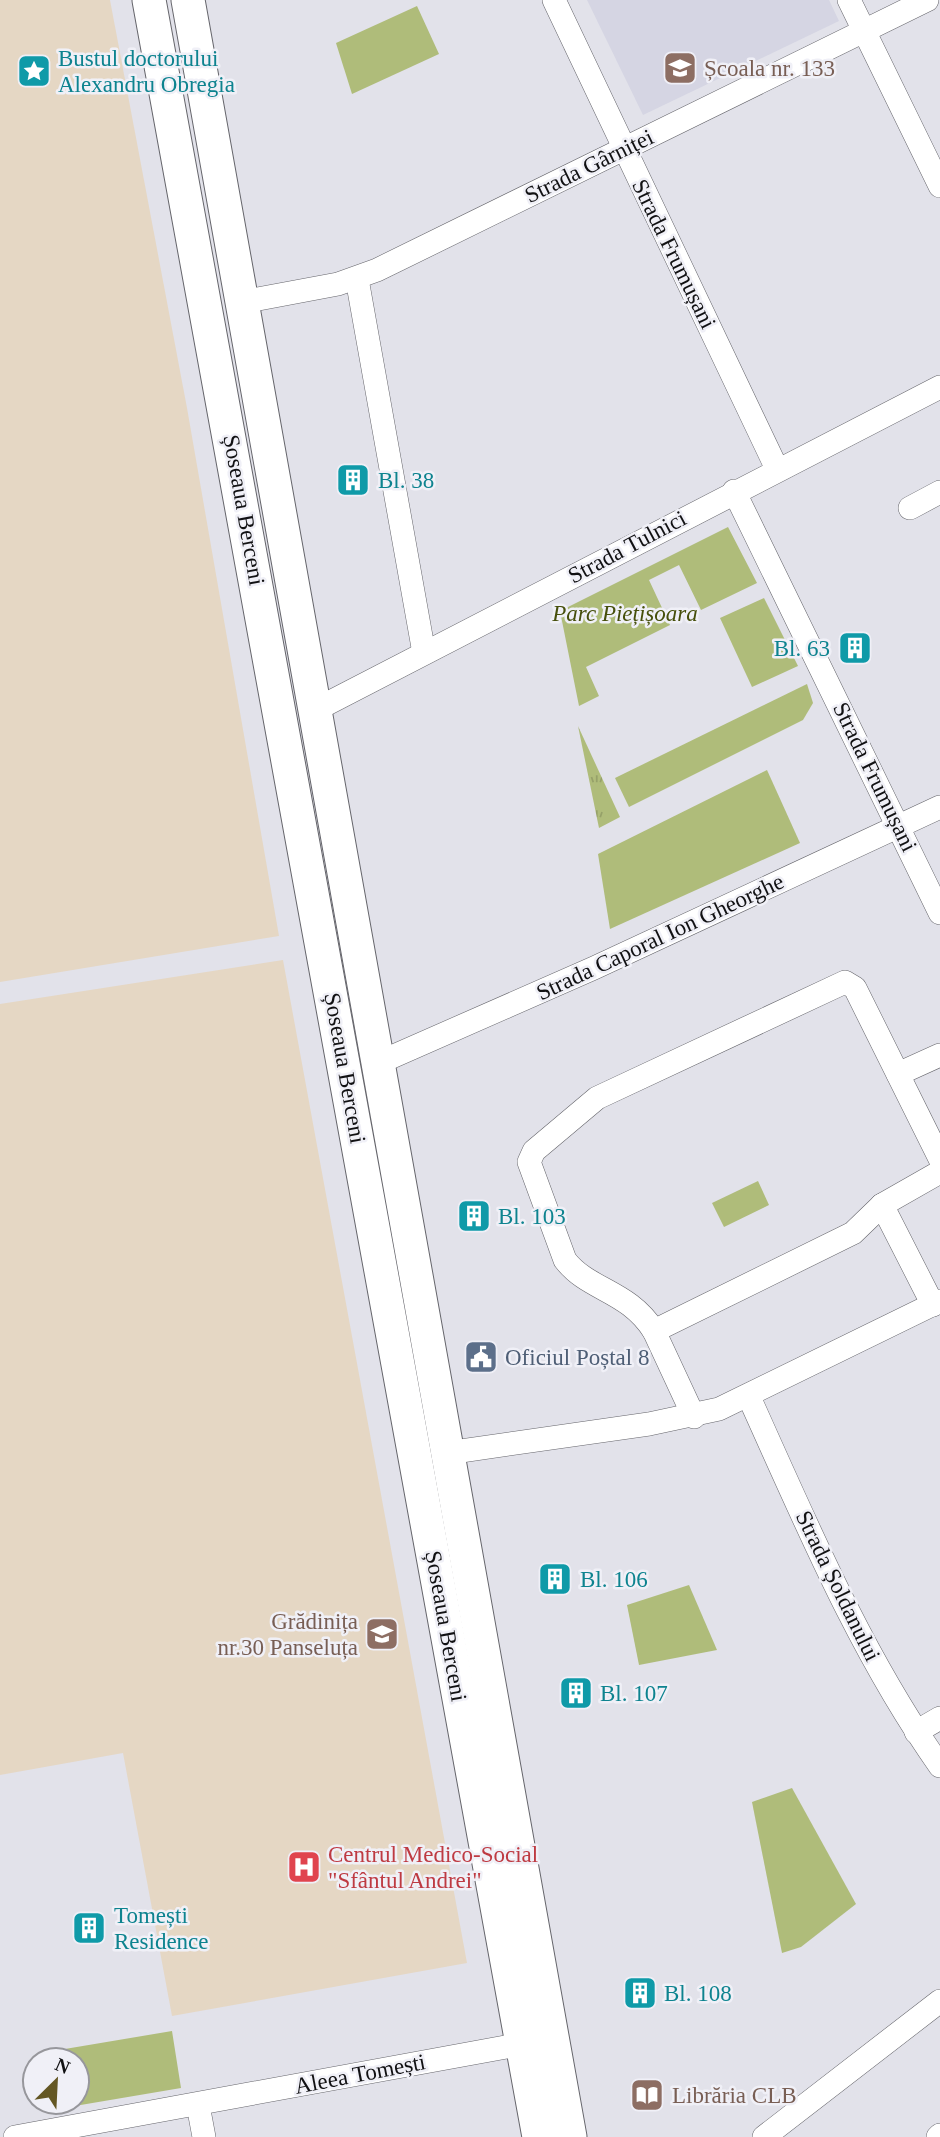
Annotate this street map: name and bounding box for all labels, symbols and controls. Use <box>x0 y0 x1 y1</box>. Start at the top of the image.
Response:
place label: Bustul doctorului Alexandru Obregia <box>58 46 235 97</box>
school or university icon: Școala nr. 133 <box>661 49 699 87</box>
place icon: Bustul doctorului Alexandru Obregia <box>15 52 53 90</box>
place label: Școala nr. 133 <box>704 56 835 81</box>
street label: Strada Gârniței <box>521 124 657 208</box>
street label: Strada Frumușani <box>627 175 721 333</box>
street label: Șoseaua Berceni <box>218 433 270 587</box>
building icon: Bl. 38 <box>334 461 372 499</box>
place label: Bl. 38 <box>378 468 434 493</box>
street label: Strada Tulnici <box>564 506 690 588</box>
park label: Parc Piețișoara <box>551 601 698 626</box>
building icon: Bl. 63 <box>836 629 874 667</box>
place label: Bl. 63 <box>774 636 830 661</box>
street label: Strada Frumușani <box>828 698 922 856</box>
street label: Strada Caporal Ion Gheorghe <box>532 869 788 1005</box>
street label: Șoseaua Berceni <box>319 991 371 1145</box>
building icon: Bl. 103 <box>455 1197 493 1235</box>
place label: Bl. 103 <box>498 1204 566 1229</box>
public building icon: Oficiul Poștal 8 <box>462 1338 500 1376</box>
place label: Oficiul Poștal 8 <box>505 1345 649 1370</box>
street label: Strada Șoldanului <box>791 1507 885 1665</box>
street label: Șoseaua Berceni <box>420 1549 472 1703</box>
building icon: Bl. 106 <box>536 1560 574 1598</box>
place label: Bl. 106 <box>580 1567 648 1592</box>
place label: Grădinița nr.30 Panseluța <box>217 1609 358 1660</box>
school or university icon: Grădinița nr.30 Panseluța <box>363 1615 401 1653</box>
building icon: Bl. 107 <box>557 1674 595 1712</box>
place label: Bl. 107 <box>600 1681 668 1706</box>
place label: Centrul Medico-Social "Sfântul Andrei" <box>328 1842 538 1893</box>
hospital icon: Centrul Medico-Social "Sfântul Andrei" <box>285 1848 323 1886</box>
place label: Tomești Residence <box>114 1903 209 1954</box>
building icon: Tomești Residence <box>70 1909 108 1947</box>
building icon: Bl. 108 <box>621 1974 659 2012</box>
place label: Bl. 108 <box>664 1981 732 2006</box>
north arrow <box>21 2046 91 2116</box>
street label: Aleea Tomești <box>292 2049 428 2099</box>
text: N <box>52 2054 73 2078</box>
library icon: Librăria CLB <box>628 2076 666 2114</box>
place label: Librăria CLB <box>672 2083 797 2108</box>

